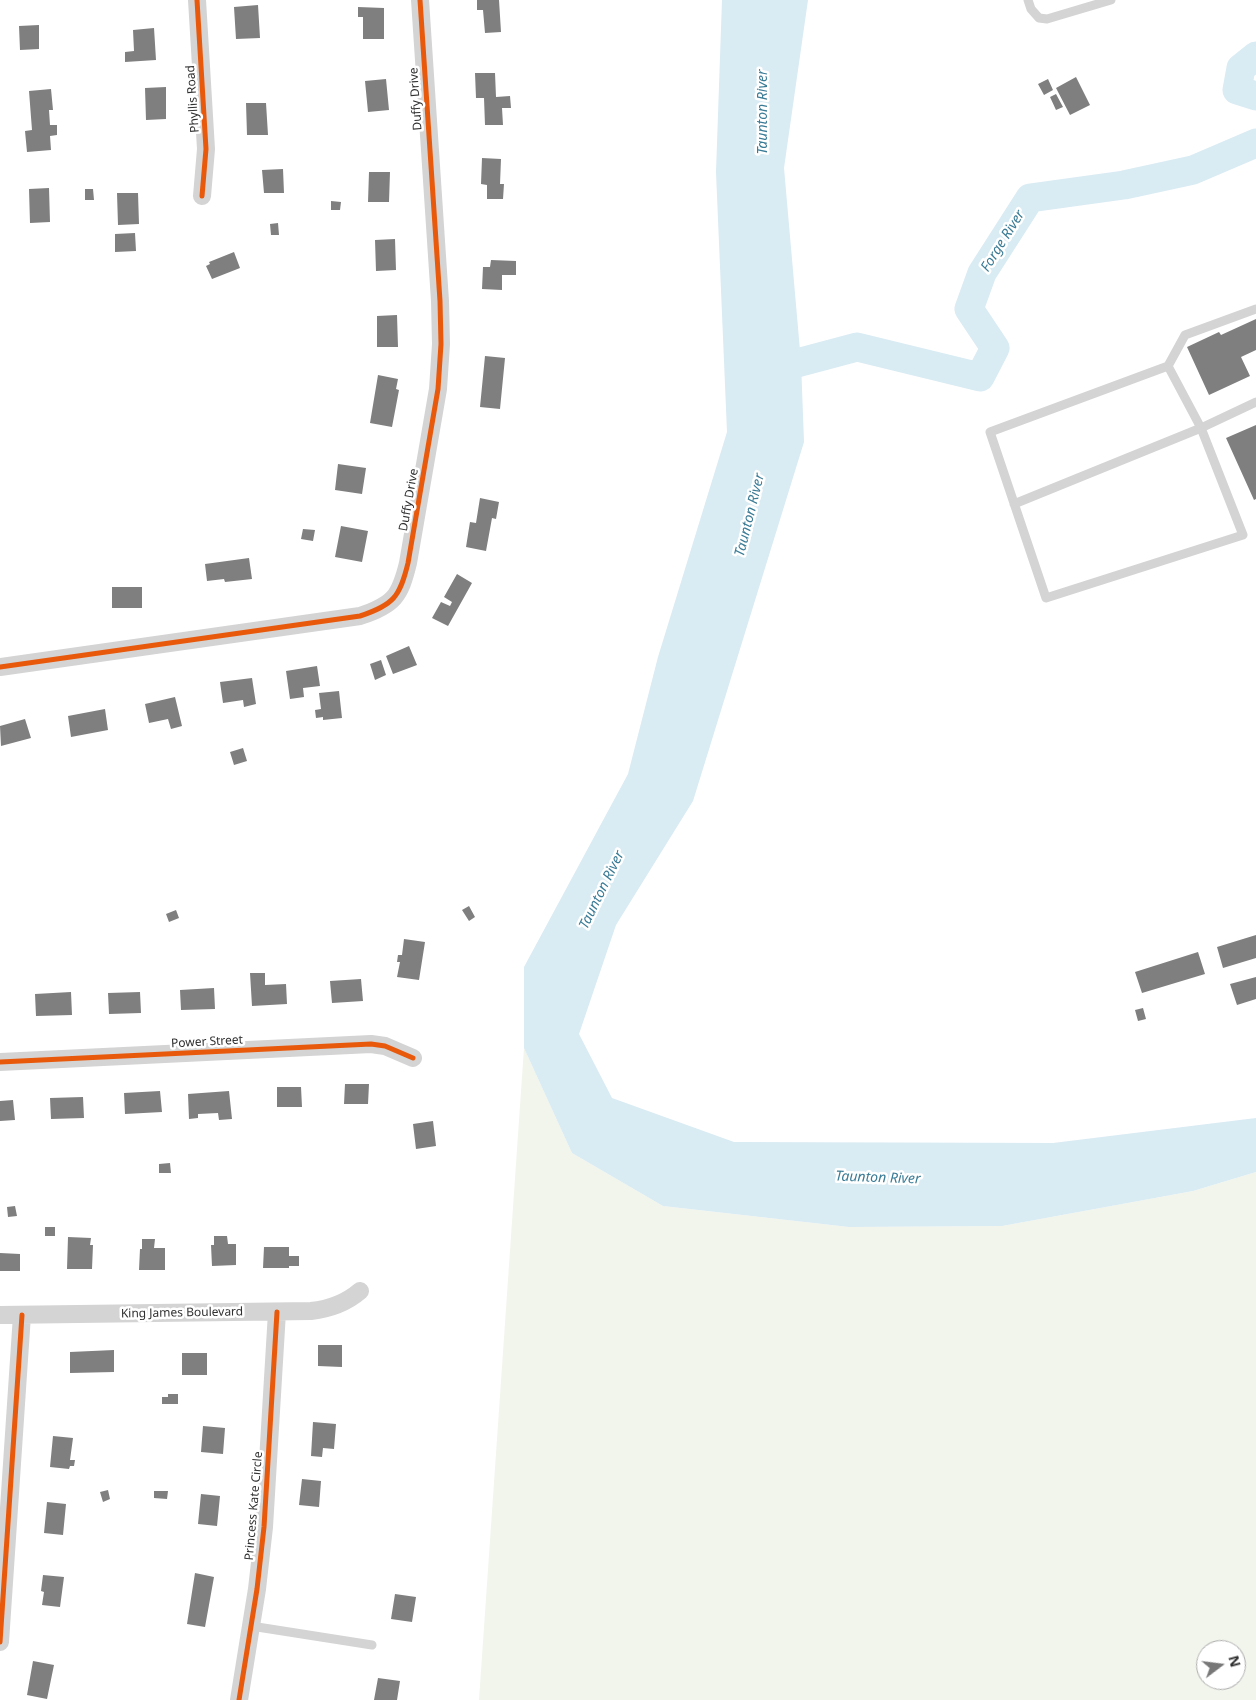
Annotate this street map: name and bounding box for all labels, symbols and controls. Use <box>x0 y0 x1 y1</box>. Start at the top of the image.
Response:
street label: Phyllis Road <box>183 65 203 133</box>
street label: Duffy Drive <box>407 67 425 131</box>
water label: Taunton River <box>755 69 771 155</box>
water label: Forge River <box>977 207 1029 275</box>
street label: Duffy Drive <box>396 468 422 532</box>
water label: Taunton River <box>732 472 768 558</box>
water label: Taunton River <box>576 848 628 932</box>
street label: Power Street <box>171 1033 243 1051</box>
water label: Taunton River <box>835 1168 921 1188</box>
street label: King James Boulevard <box>121 1305 243 1321</box>
street label: Princess Kate Circle <box>242 1451 266 1561</box>
north arrow <box>1196 1640 1246 1690</box>
text: N <box>1224 1653 1246 1669</box>

